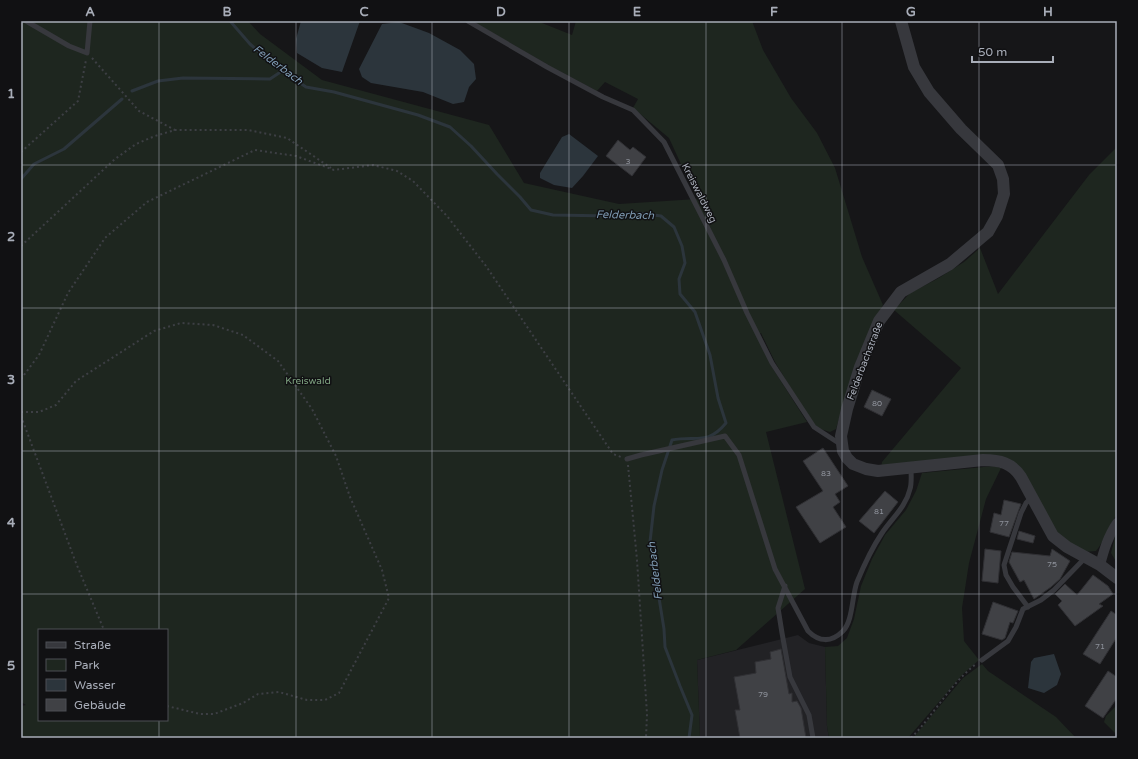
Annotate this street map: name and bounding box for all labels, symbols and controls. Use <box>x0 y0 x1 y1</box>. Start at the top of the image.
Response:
text: A <box>85 4 95 20</box>
text: B <box>222 4 232 20</box>
text: C <box>359 4 369 20</box>
text: D <box>496 4 506 20</box>
text: E <box>633 4 641 20</box>
text: F <box>770 4 778 20</box>
text: G <box>906 4 916 20</box>
text: H <box>1043 4 1053 20</box>
scale bar <box>972 38 1053 64</box>
water label: Felderbach <box>251 42 305 88</box>
text: 50 m <box>978 45 1007 59</box>
text: 1 <box>7 86 15 102</box>
house number: 3 <box>625 157 631 166</box>
street label: Kreiswaldweg <box>679 161 719 225</box>
water label: Felderbach <box>596 208 655 222</box>
text: 2 <box>7 229 15 245</box>
street label: Felderbachstraße <box>845 320 886 402</box>
text: 3 <box>7 372 15 388</box>
park label: Kreiswald <box>285 375 331 387</box>
house number: 80 <box>872 399 882 408</box>
house number: 83 <box>821 469 831 478</box>
house number: 81 <box>874 507 884 516</box>
text: 4 <box>7 515 16 531</box>
house number: 77 <box>999 519 1009 528</box>
water label: Felderbach <box>645 541 665 601</box>
house number: 75 <box>1047 560 1057 569</box>
legend <box>38 629 168 721</box>
text: Straße <box>74 638 111 652</box>
house number: 71 <box>1095 642 1105 651</box>
text: 5 <box>7 658 15 674</box>
text: Park <box>74 658 100 672</box>
text: Wasser <box>74 678 116 692</box>
house number: 79 <box>758 690 768 699</box>
text: Gebäude <box>74 698 126 712</box>

